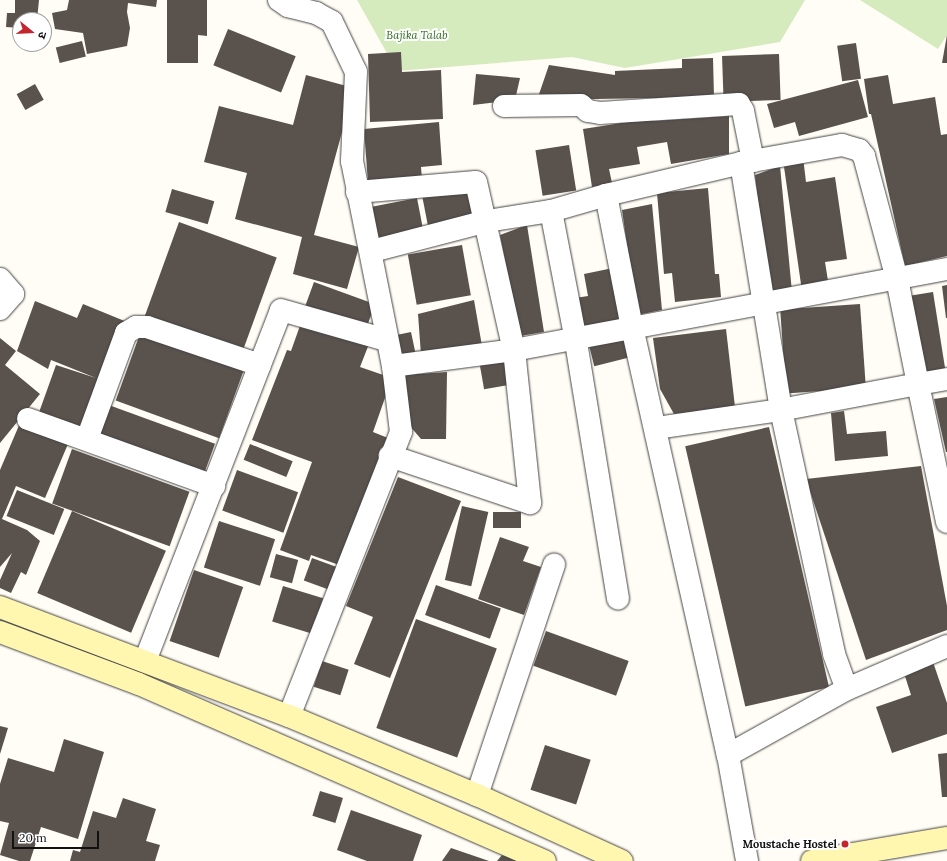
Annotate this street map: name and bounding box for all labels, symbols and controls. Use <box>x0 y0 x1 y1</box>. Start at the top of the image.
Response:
north arrow <box>12 12 52 52</box>
park label: Bajika Talab <box>386 28 448 42</box>
text: उ <box>35 30 50 41</box>
scale bar <box>14 823 101 849</box>
text: 20 m <box>19 830 47 845</box>
place label: Moustache Hostel <box>743 837 837 851</box>
marker: Moustache Hostel <box>840 839 850 849</box>

